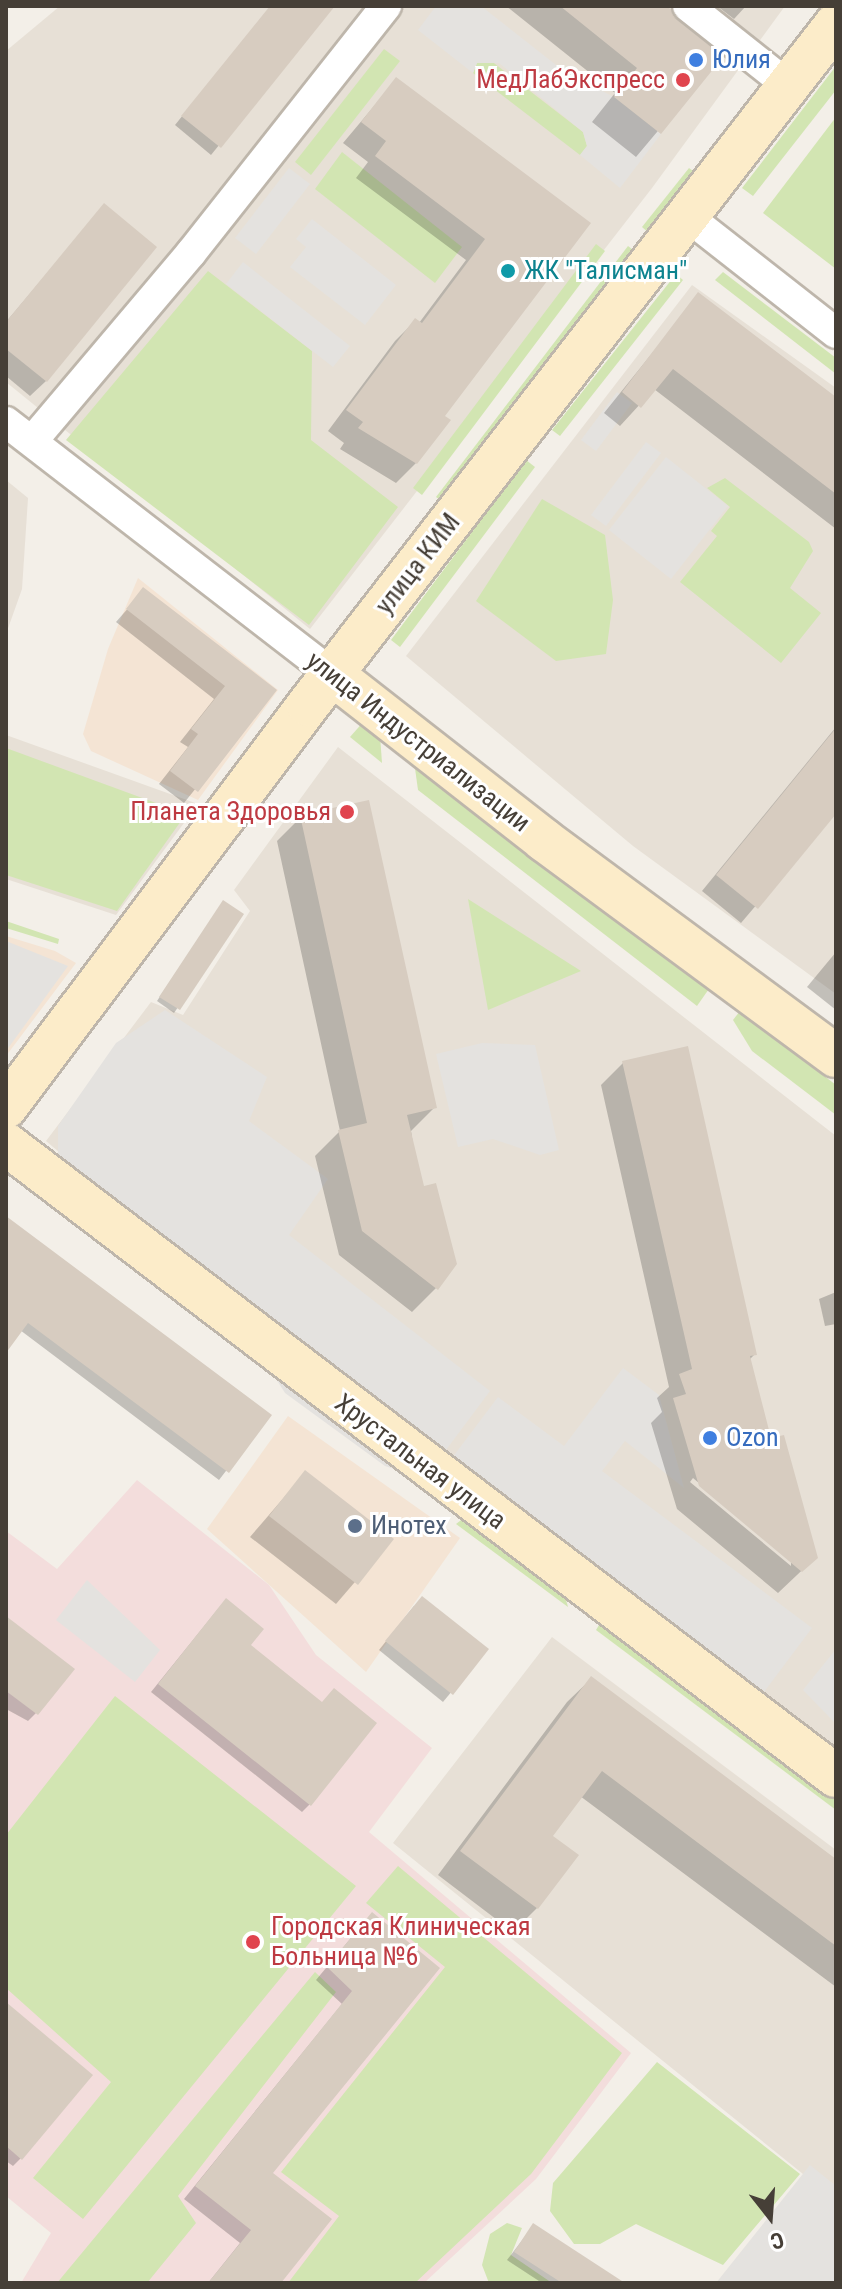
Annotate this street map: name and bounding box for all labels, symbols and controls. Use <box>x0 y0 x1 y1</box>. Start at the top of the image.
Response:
place label: Юлия <box>712 44 771 76</box>
marker: Юлия <box>687 51 705 69</box>
place label: МедЛабЭкспресс <box>476 64 665 96</box>
marker: МедЛабЭкспресс <box>672 69 694 91</box>
place label: ЖК "Талисман" <box>524 255 687 287</box>
marker: ЖК "Талисман" <box>499 262 517 280</box>
street label: улица КИМ <box>369 507 467 621</box>
street label: улица Индустриализации <box>300 645 536 839</box>
place label: Планета Здоровья <box>130 796 331 828</box>
marker: Планета Здоровья <box>338 803 356 821</box>
street label: Хрустальная улица <box>328 1388 512 1536</box>
place label: Ozon <box>726 1422 778 1454</box>
marker: Ozon <box>701 1429 719 1447</box>
place label: Инотех <box>371 1510 447 1542</box>
marker: Инотех <box>346 1517 364 1535</box>
place label: Городская Клиническая Больница №6 <box>271 1911 530 1972</box>
marker: Городская Клиническая Больница №6 <box>242 1931 264 1953</box>
north arrow <box>730 2177 810 2257</box>
text: С <box>768 2227 787 2254</box>

